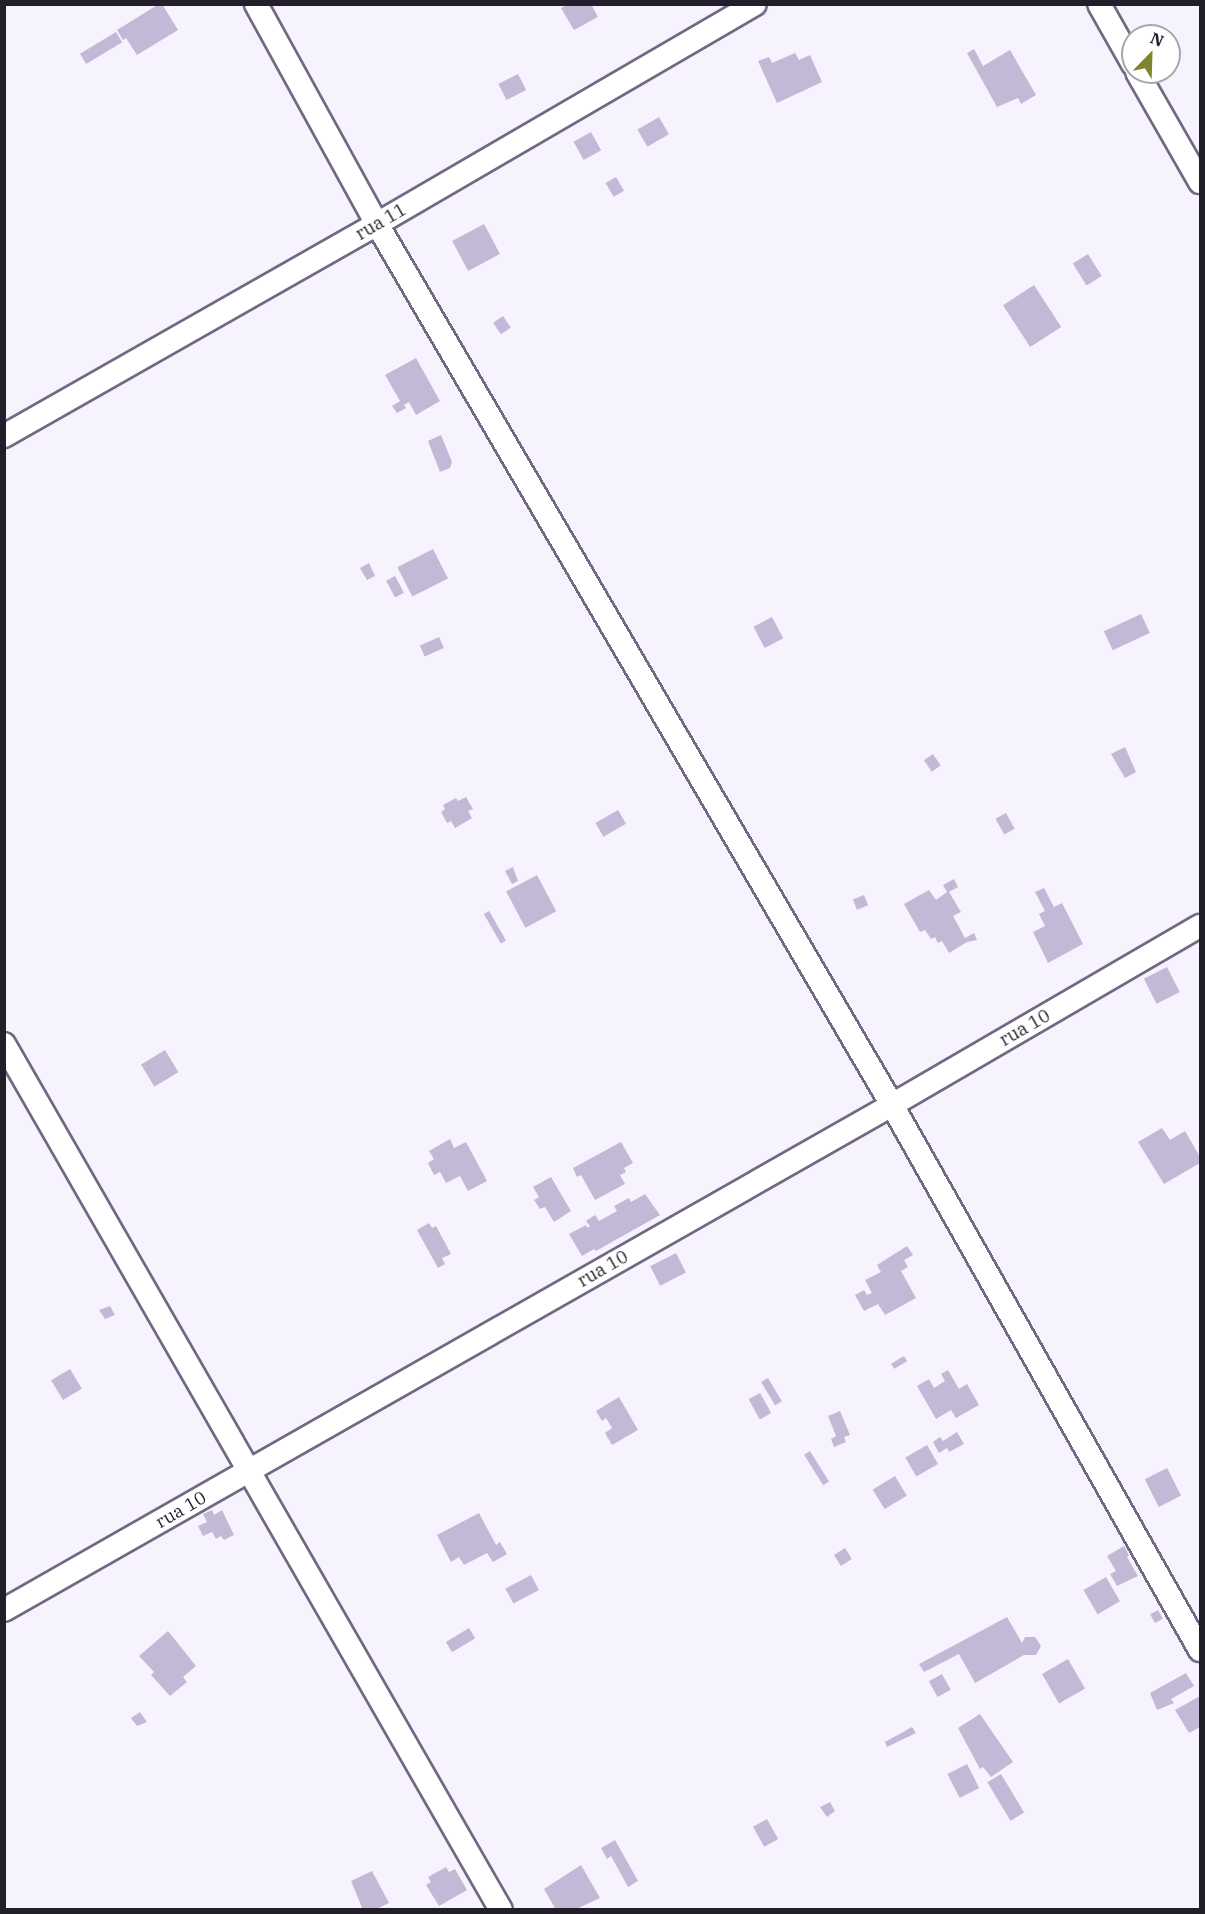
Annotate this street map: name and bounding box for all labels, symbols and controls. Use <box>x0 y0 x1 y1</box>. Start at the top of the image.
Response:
north arrow <box>1121 24 1181 84</box>
text: N <box>1148 28 1167 51</box>
street label: rua 11 <box>352 199 410 245</box>
street label: rua 10 <box>996 1005 1054 1051</box>
street label: rua 10 <box>574 1246 632 1292</box>
street label: rua 10 <box>152 1487 210 1533</box>

